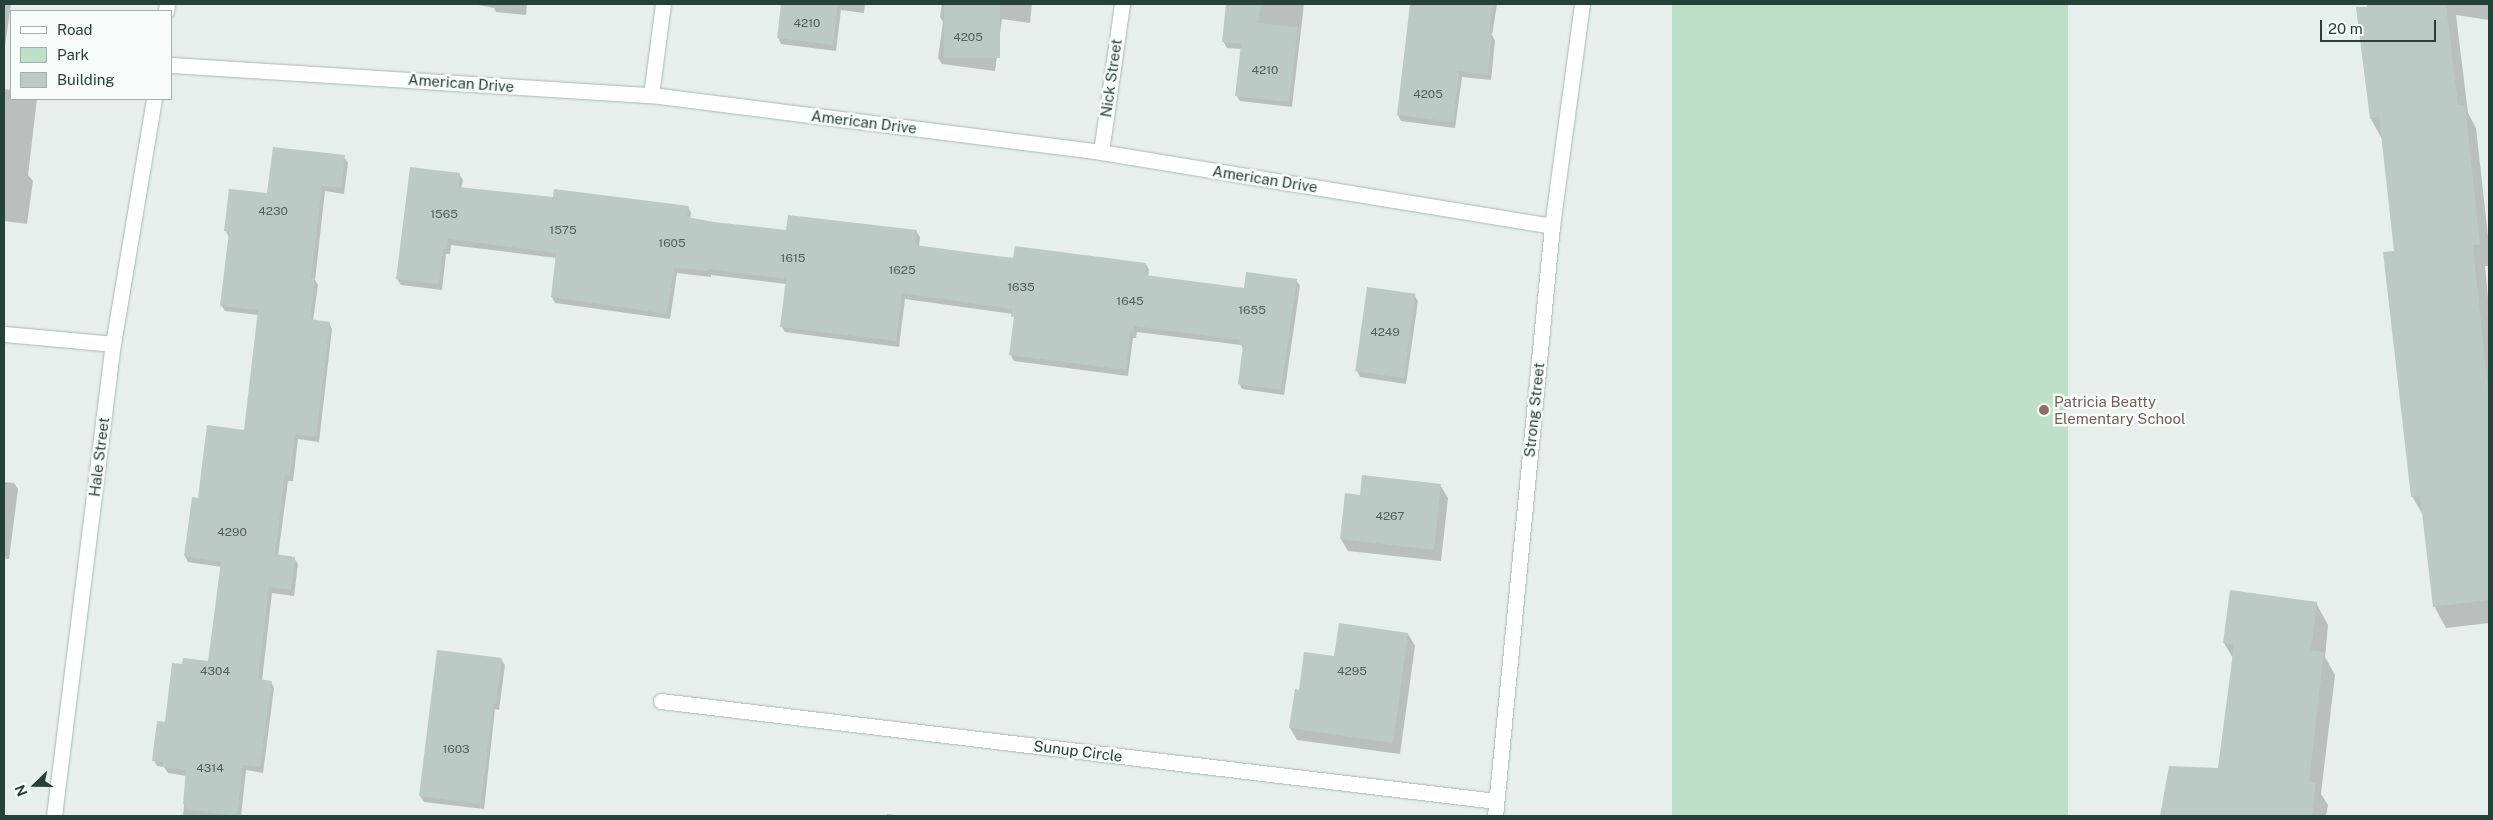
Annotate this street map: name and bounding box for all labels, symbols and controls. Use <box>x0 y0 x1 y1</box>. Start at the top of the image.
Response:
legend <box>10 10 172 100</box>
scale bar <box>2323 10 2439 42</box>
house number: 4210 <box>794 17 820 31</box>
text: 20 m <box>2328 20 2363 37</box>
text: Road <box>57 21 93 38</box>
house number: 4205 <box>953 31 983 45</box>
street label: Nick Street <box>1097 38 1125 118</box>
text: Park <box>57 46 89 63</box>
house number: 4210 <box>1252 64 1278 78</box>
street label: American Drive <box>407 70 515 96</box>
text: Building <box>57 71 115 88</box>
house number: 4205 <box>1413 88 1443 102</box>
street label: American Drive <box>810 107 918 137</box>
street label: American Drive <box>1211 162 1319 196</box>
house number: 4230 <box>258 205 288 219</box>
house number: 1565 <box>430 208 458 222</box>
house number: 1575 <box>549 224 577 238</box>
house number: 1605 <box>658 237 686 251</box>
house number: 1615 <box>781 252 805 266</box>
house number: 1625 <box>888 264 916 278</box>
house number: 1635 <box>1007 281 1035 295</box>
house number: 1645 <box>1116 295 1144 309</box>
house number: 1655 <box>1238 304 1266 318</box>
house number: 4249 <box>1370 326 1400 340</box>
street label: Strong Street <box>1520 362 1548 458</box>
place label: Patricia Beatty Elementary School <box>2054 392 2186 427</box>
marker: Patricia Beatty Elementary School <box>2038 404 2050 416</box>
street label: Hale Street <box>85 416 113 498</box>
house number: 4267 <box>1375 510 1405 524</box>
house number: 4290 <box>217 526 247 540</box>
house number: 4304 <box>200 665 230 679</box>
house number: 4295 <box>1337 665 1367 679</box>
street label: Sunup Circle <box>1032 737 1124 765</box>
house number: 1603 <box>442 743 470 757</box>
north arrow <box>10 760 60 810</box>
house number: 4314 <box>196 762 224 776</box>
text: N <box>12 783 31 799</box>

